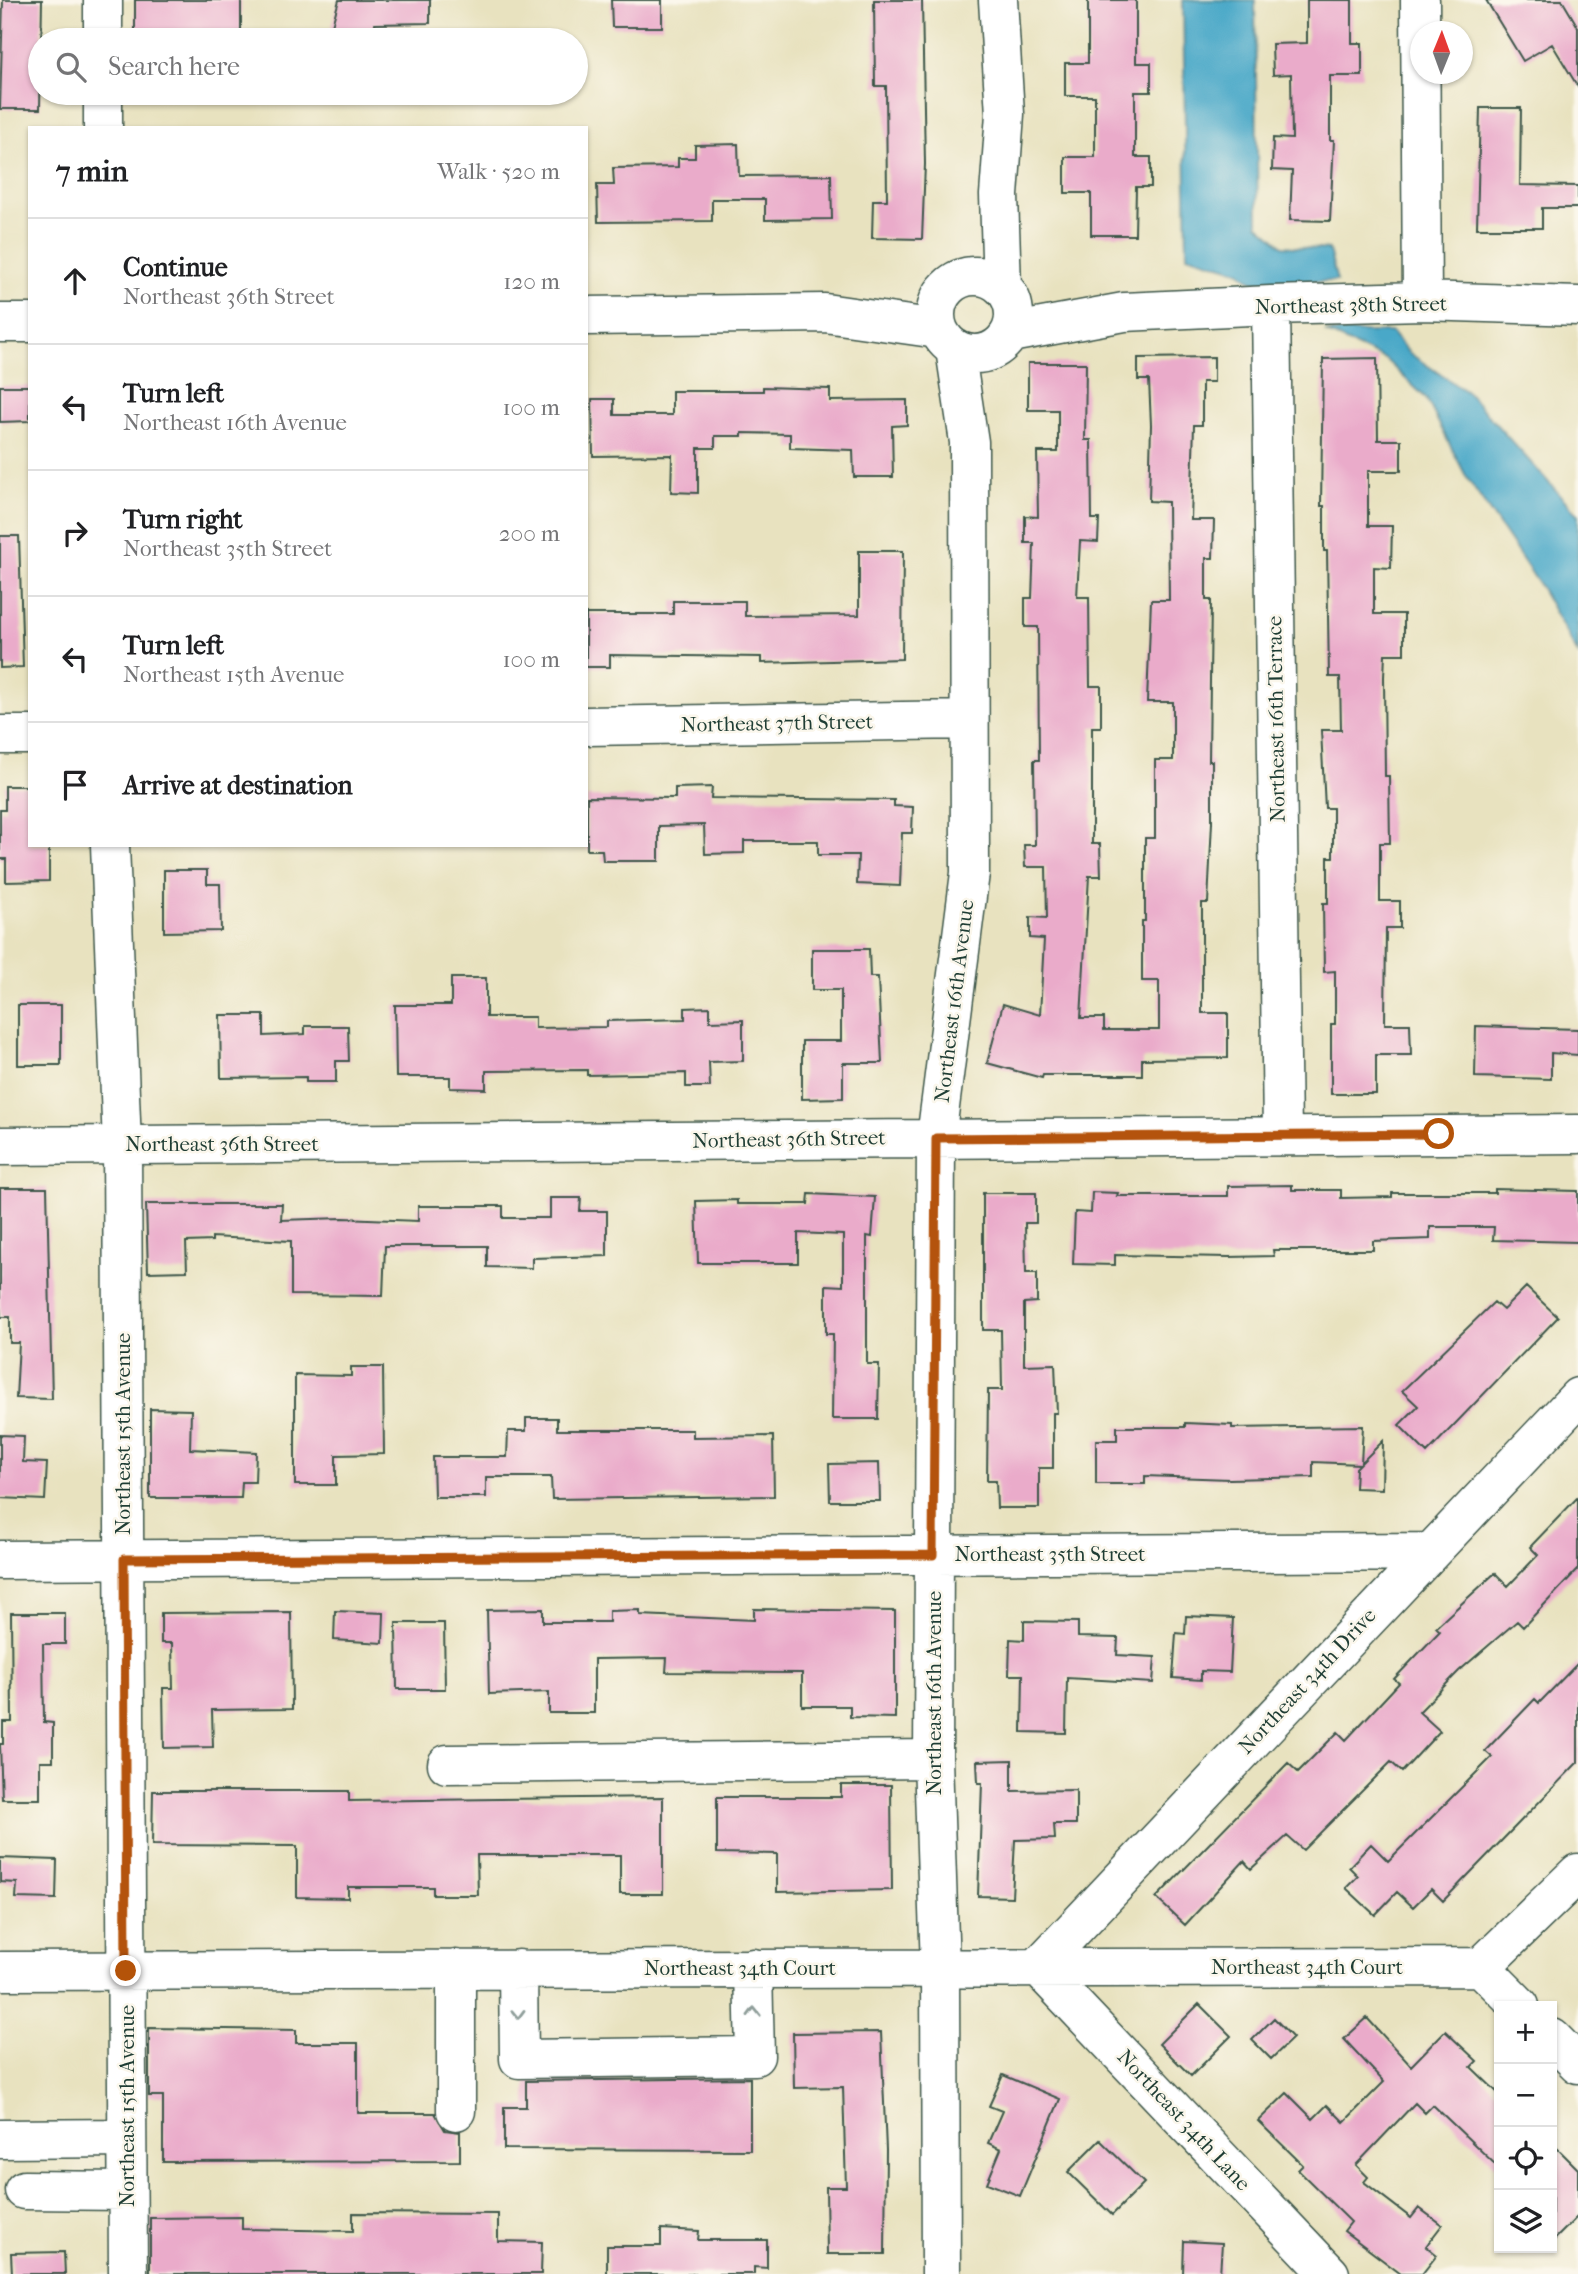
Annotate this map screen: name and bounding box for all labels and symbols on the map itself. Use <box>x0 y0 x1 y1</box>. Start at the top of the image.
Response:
north arrow <box>1410 21 1473 84</box>
street label: Northeast 38th Street <box>1255 291 1448 319</box>
street label: Northeast 16th Terrace <box>1262 615 1290 823</box>
street label: Northeast 37th Street <box>681 709 874 737</box>
street label: Northeast 16th Avenue <box>930 898 978 1104</box>
route start <box>1423 1118 1454 1149</box>
street label: Northeast 36th Street <box>692 1125 886 1153</box>
street label: Northeast 36th Street <box>125 1132 319 1156</box>
street label: Northeast 15th Avenue <box>111 1333 135 1535</box>
street label: Northeast 35th Street <box>954 1542 1146 1566</box>
street label: Northeast 16th Avenue <box>922 1591 946 1795</box>
street label: Northeast 34th Drive <box>1233 1603 1381 1759</box>
route end <box>110 1955 141 1986</box>
street label: Northeast 34th Court <box>1211 1955 1403 1979</box>
street label: Northeast 34th Court <box>644 1956 836 1980</box>
street label: Northeast 15th Avenue <box>115 2005 139 2207</box>
one-way arrow <box>746 2006 762 2017</box>
one-way arrow <box>510 2009 526 2020</box>
street label: Northeast 34th Lane <box>1113 2045 1255 2195</box>

